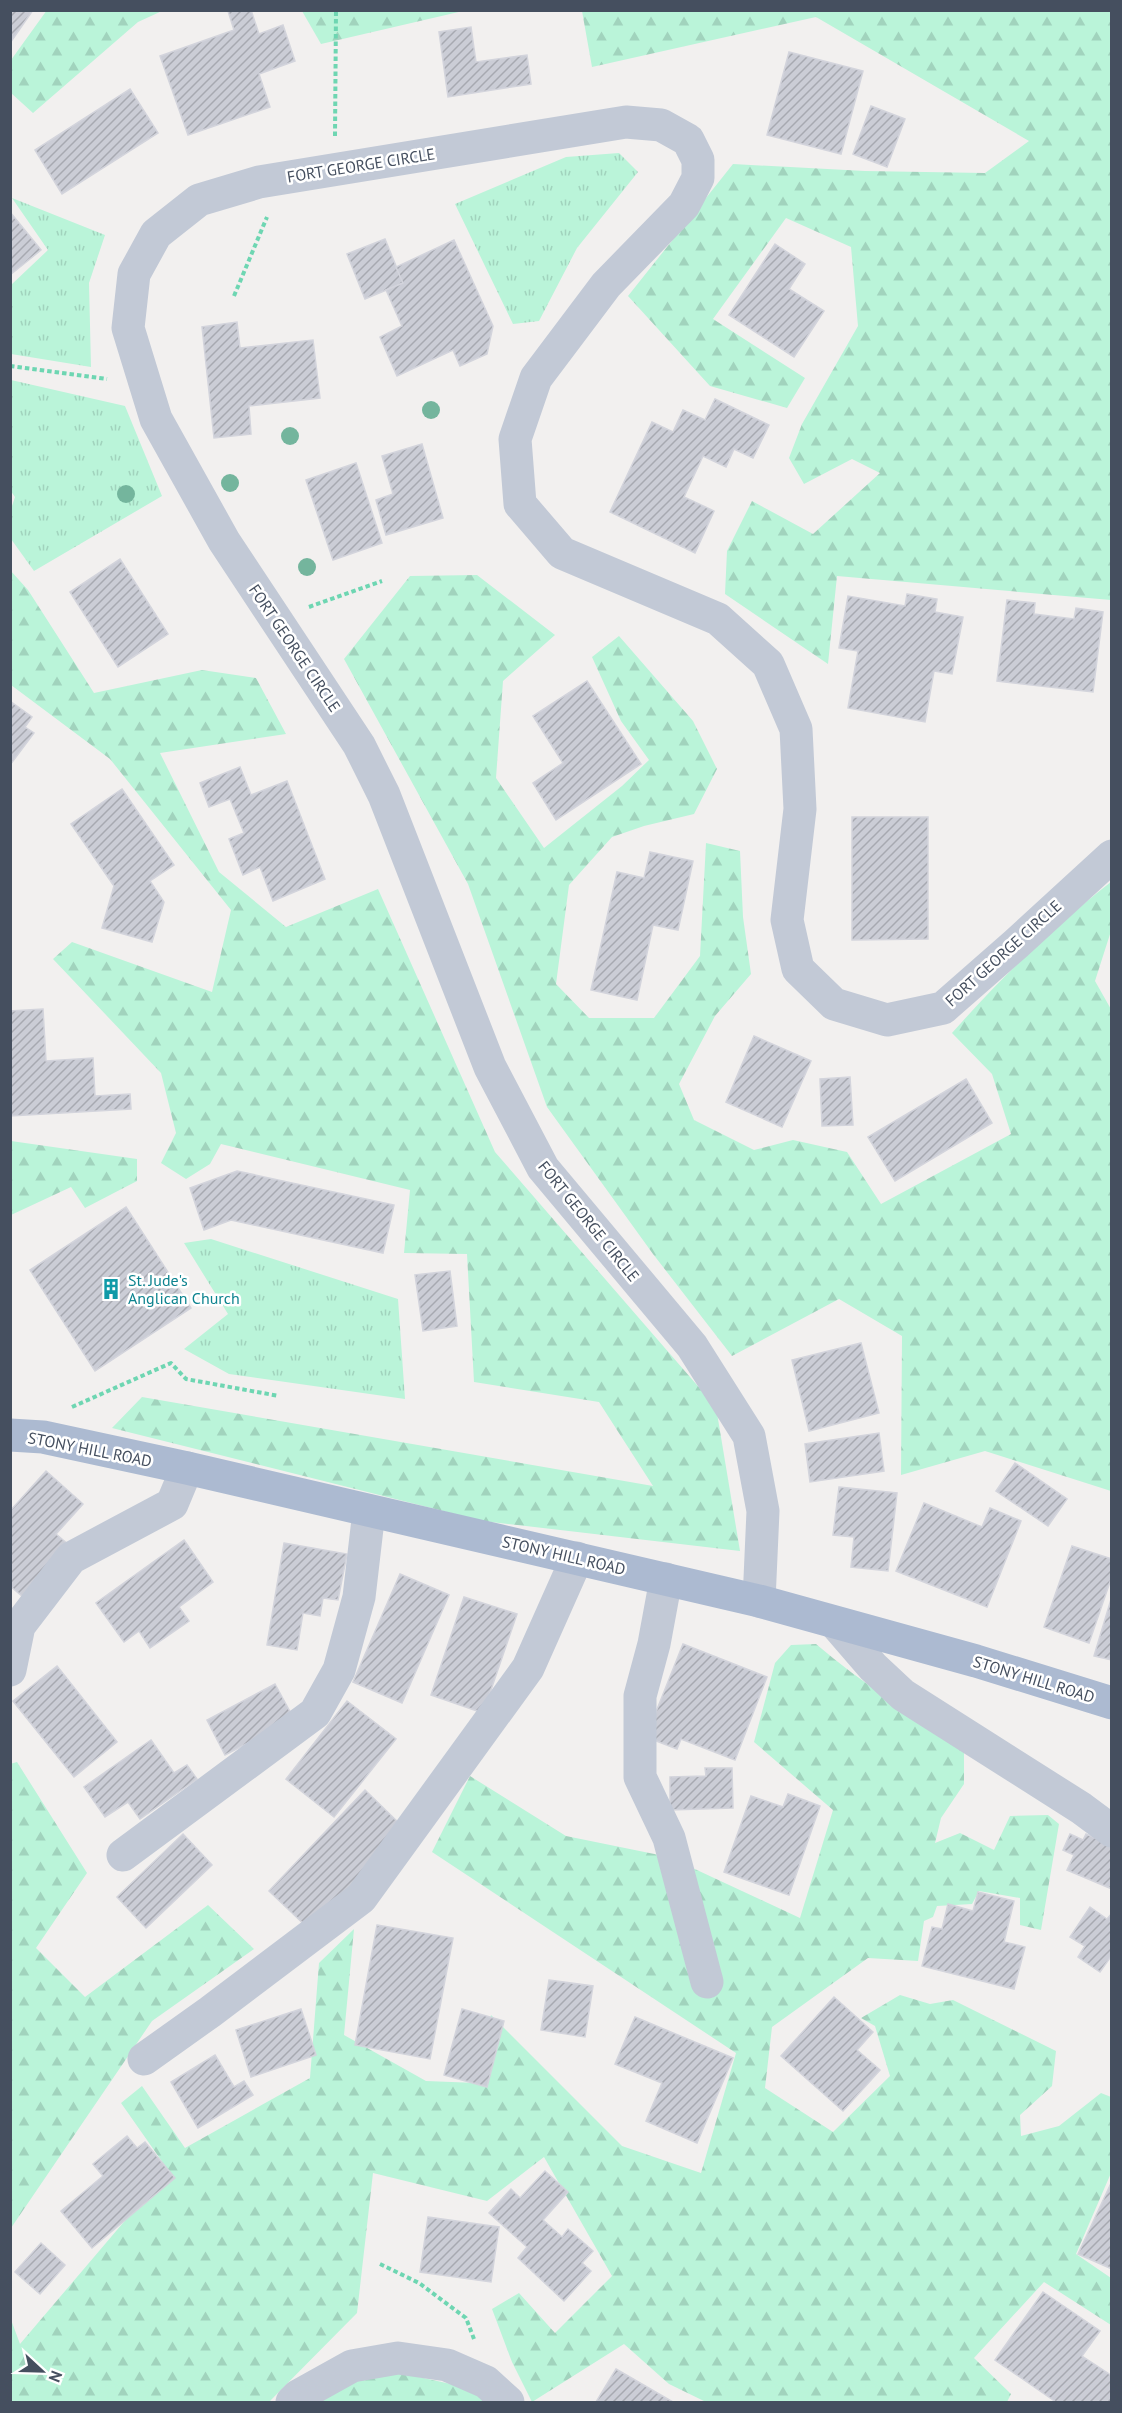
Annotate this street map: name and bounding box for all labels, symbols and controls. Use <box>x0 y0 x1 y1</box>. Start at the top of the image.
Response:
street label: FORT GEORGE CIRCLE <box>286 143 436 187</box>
street label: FORT GEORGE CIRCLE <box>245 580 345 716</box>
street label: FORT GEORGE CIRCLE <box>941 896 1065 1010</box>
street label: FORT GEORGE CIRCLE <box>534 1157 644 1285</box>
place label: St. Jude's Anglican Church <box>128 1270 240 1308</box>
building icon: St. Jude's Anglican Church <box>99 1277 123 1301</box>
street label: STONY HILL ROAD <box>26 1427 154 1471</box>
street label: STONY HILL ROAD <box>500 1531 628 1579</box>
street label: STONY HILL ROAD <box>971 1651 1097 1707</box>
north arrow <box>12 2341 72 2401</box>
text: N <box>45 2368 67 2385</box>

